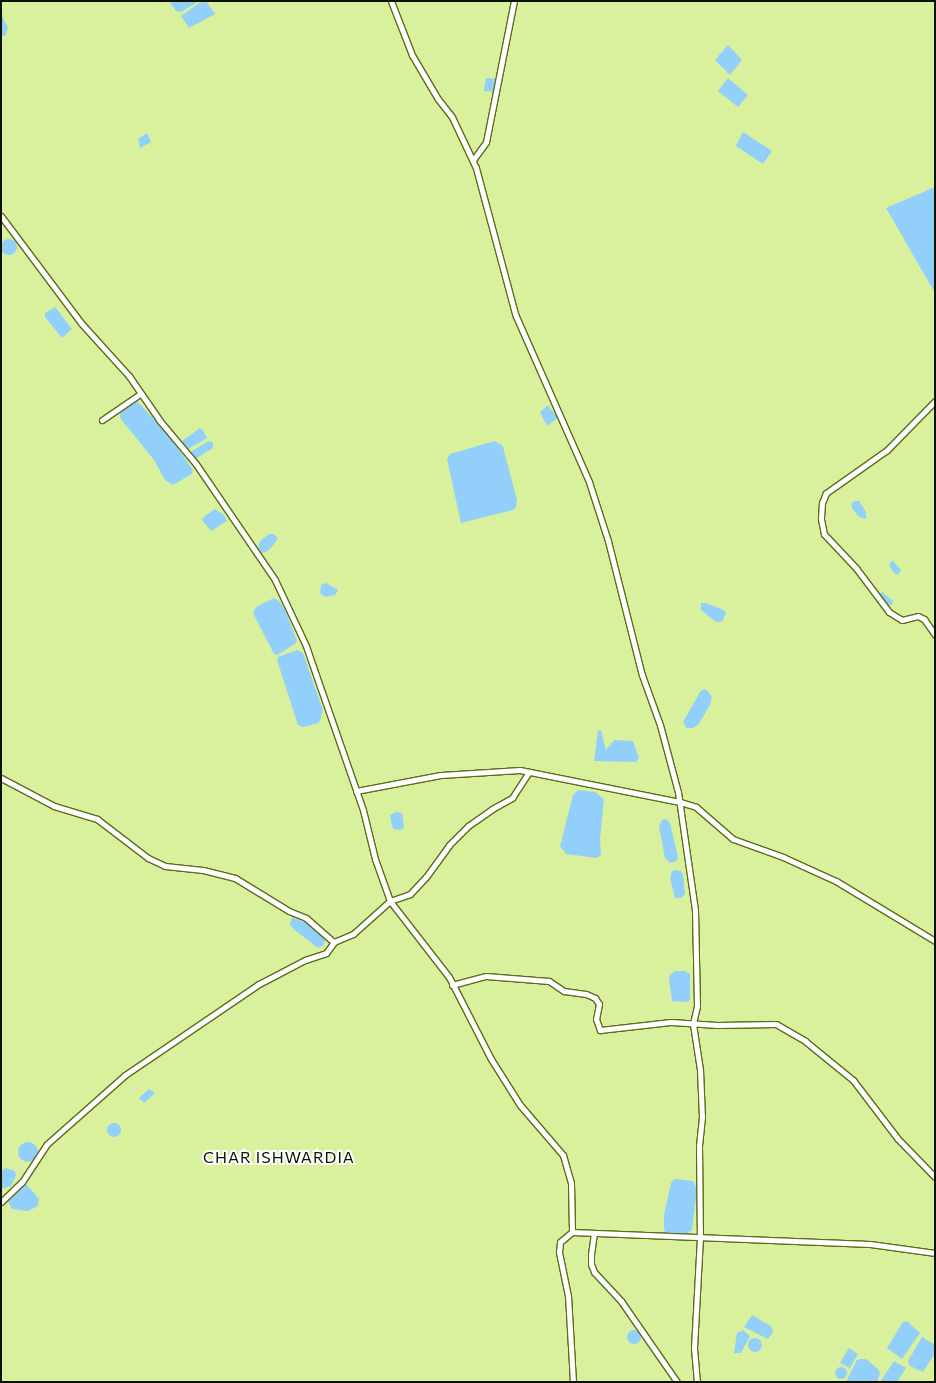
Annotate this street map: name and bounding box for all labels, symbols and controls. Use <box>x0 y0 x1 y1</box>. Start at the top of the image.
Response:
district label: CHAR ISHWARDIA <box>201 1147 357 1167</box>

